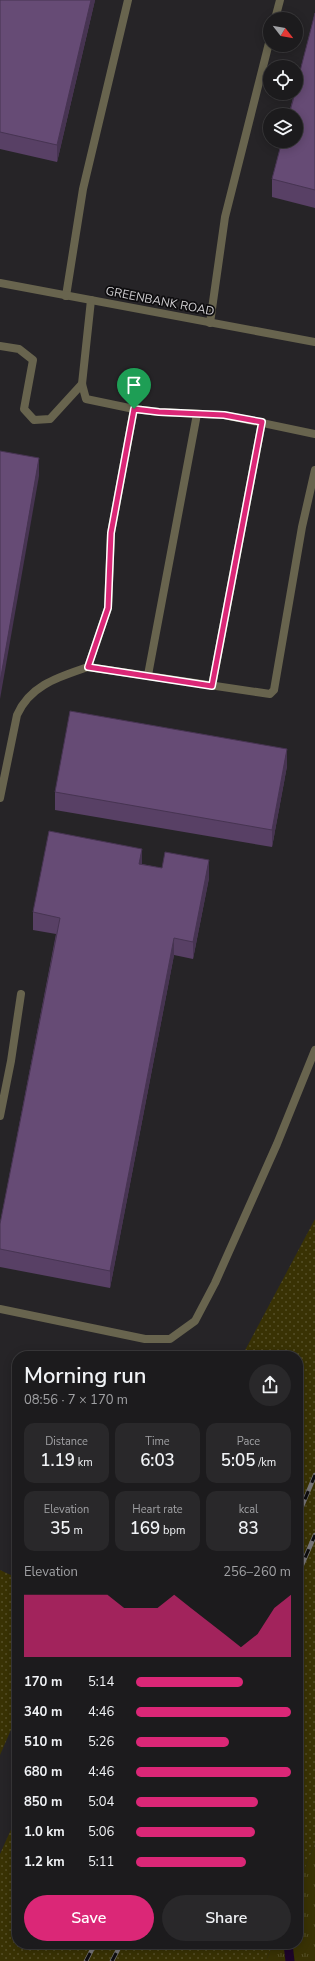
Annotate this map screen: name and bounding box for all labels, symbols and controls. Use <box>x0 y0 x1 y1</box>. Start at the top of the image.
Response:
north arrow <box>263 12 303 52</box>
map controls <box>263 12 303 148</box>
button: locate <box>263 60 303 100</box>
button: layers <box>263 108 303 148</box>
street label: GREENBANK ROAD <box>104 283 216 319</box>
pin <box>117 368 151 409</box>
icon: arrive <box>123 374 145 396</box>
text: Morning run <box>24 1361 147 1391</box>
button: share <box>249 1364 291 1406</box>
text: 08:56 · 7 × 170 m <box>24 1391 128 1409</box>
text: Distance <box>45 1434 88 1449</box>
text: Time <box>145 1434 170 1449</box>
text: Pace <box>237 1434 260 1449</box>
text: 1.19 <box>40 1449 75 1472</box>
text: 6:03 <box>140 1449 175 1472</box>
text: 5:05 <box>221 1449 255 1472</box>
text: km <box>75 1455 93 1470</box>
text: /km <box>255 1455 276 1470</box>
text: Elevation <box>44 1502 89 1517</box>
text: Heart rate <box>132 1502 183 1517</box>
text: kcal <box>239 1502 258 1517</box>
text: 35 <box>50 1517 71 1540</box>
text: 169 <box>130 1517 160 1540</box>
text: 83 <box>238 1517 259 1540</box>
text: m <box>71 1523 83 1538</box>
text: bpm <box>160 1523 185 1538</box>
text: Elevation <box>24 1563 78 1581</box>
text: 256–260 m <box>223 1563 291 1581</box>
text: 170 m <box>24 1673 62 1691</box>
text: 5:14 <box>88 1673 114 1691</box>
text: 340 m <box>24 1703 62 1721</box>
text: 4:46 <box>88 1703 114 1721</box>
text: 510 m <box>24 1733 62 1751</box>
text: 5:26 <box>88 1733 114 1751</box>
text: 680 m <box>24 1763 62 1781</box>
text: 4:46 <box>88 1763 114 1781</box>
text: 850 m <box>24 1793 62 1811</box>
text: 5:04 <box>88 1793 114 1811</box>
text: 1.0 km <box>24 1823 65 1841</box>
text: 5:06 <box>88 1823 114 1841</box>
text: 1.2 km <box>24 1853 65 1871</box>
text: 5:11 <box>88 1853 114 1871</box>
button: Save <box>24 1895 154 1941</box>
button: Share <box>162 1895 291 1941</box>

